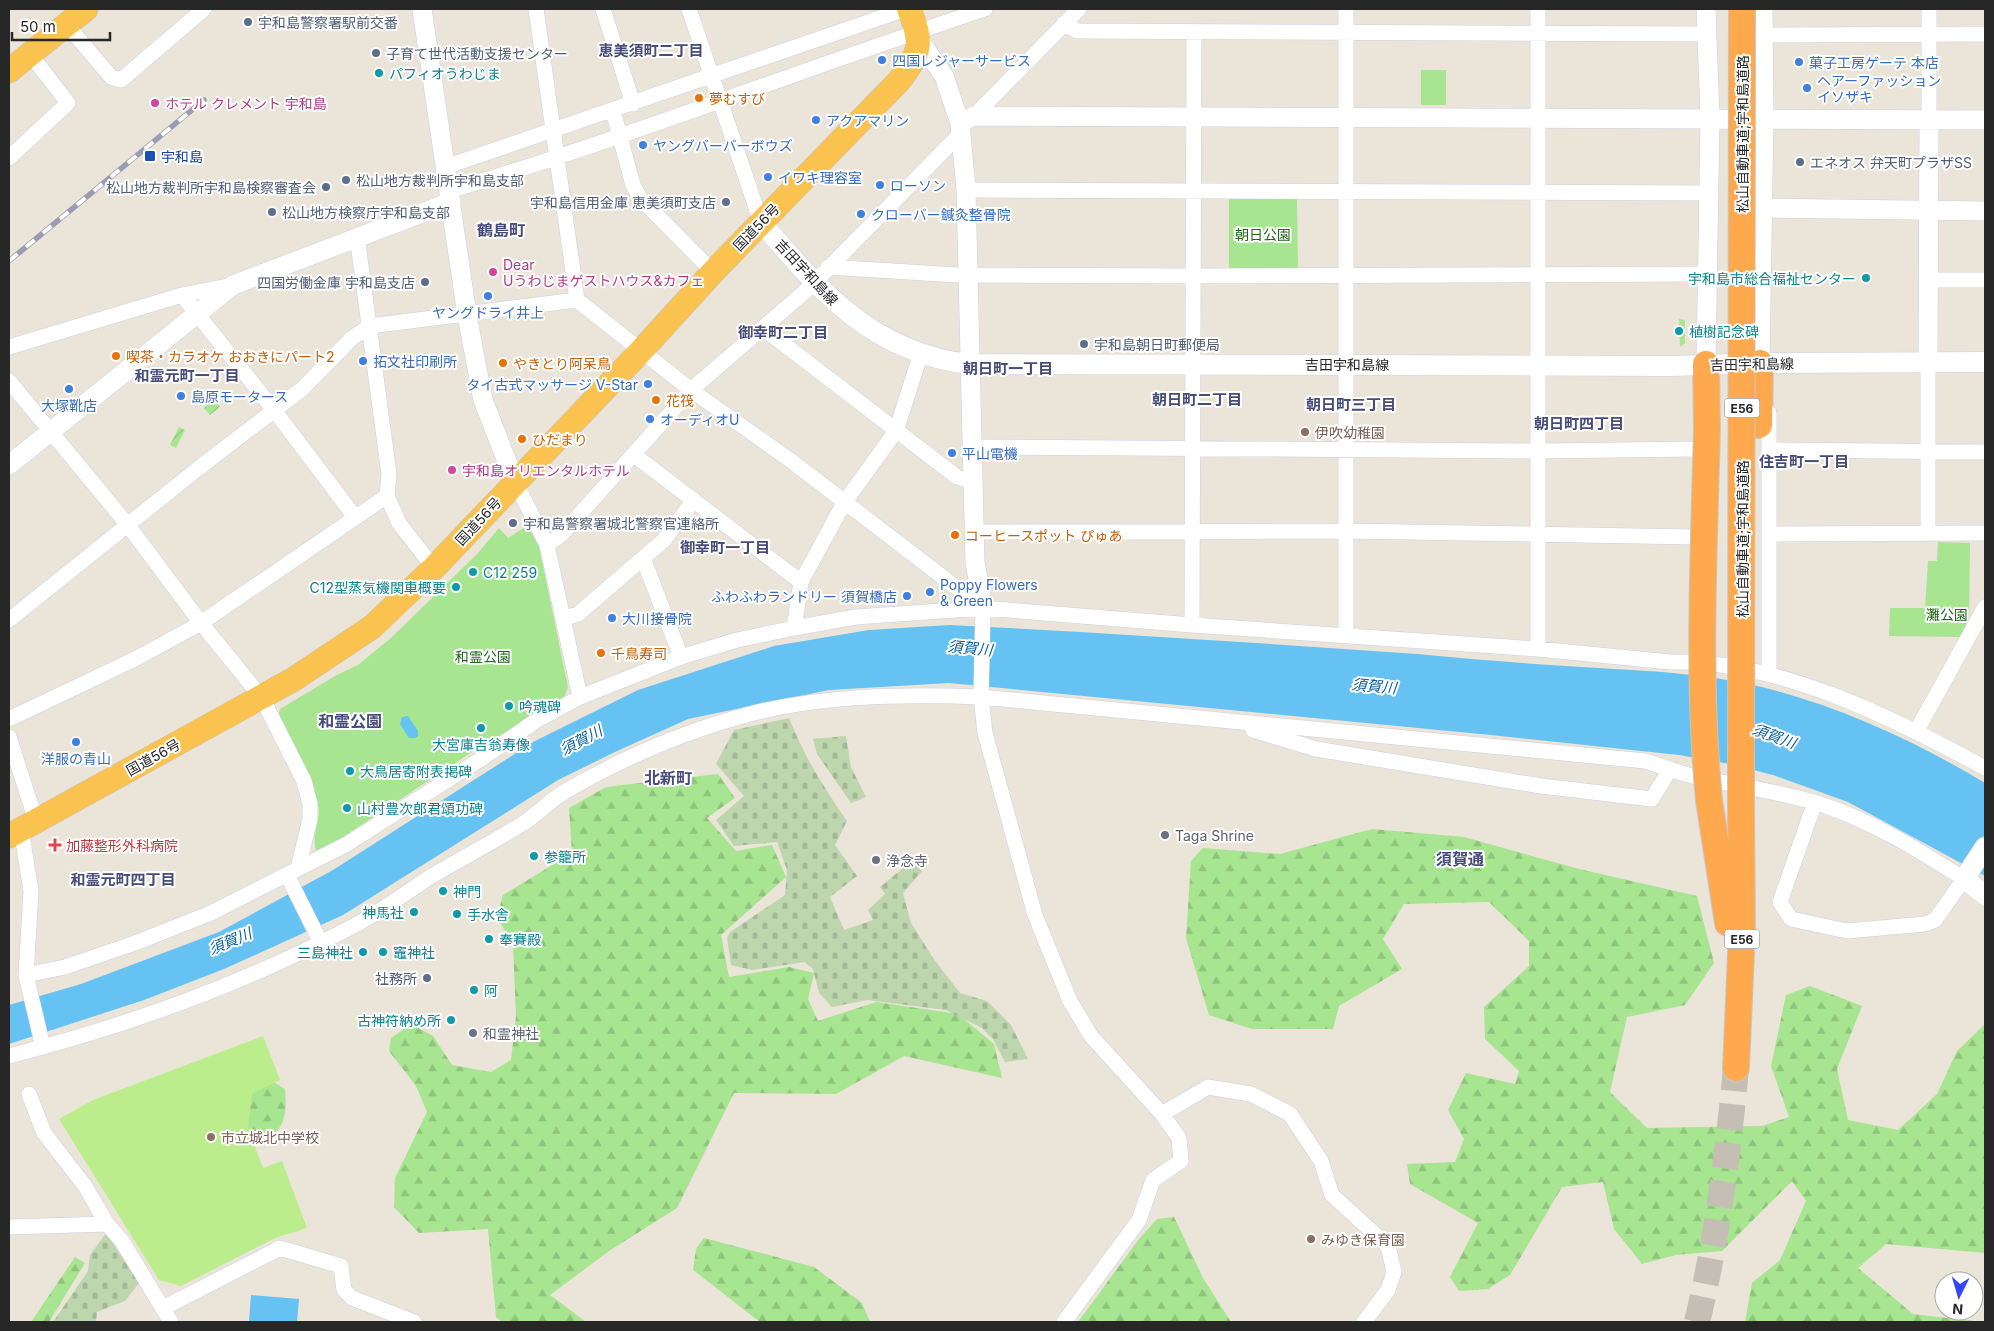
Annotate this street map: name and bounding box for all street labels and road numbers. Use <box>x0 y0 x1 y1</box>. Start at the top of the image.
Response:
street label: 松山自動車道;宇和島道路 <box>1734 55 1751 213</box>
street label: 国道56号 <box>729 200 783 254</box>
street label: 吉田宇和島線 <box>772 235 842 309</box>
street label: 吉田宇和島線 <box>1710 355 1794 373</box>
street label: 吉田宇和島線 <box>1305 356 1389 373</box>
road number: E56 <box>1724 398 1760 418</box>
street label: 松山自動車道;宇和島道路 <box>1734 460 1751 618</box>
street label: 国道56号 <box>452 494 504 548</box>
street label: 国道56号 <box>123 735 183 779</box>
road number: E56 <box>1724 930 1760 949</box>

